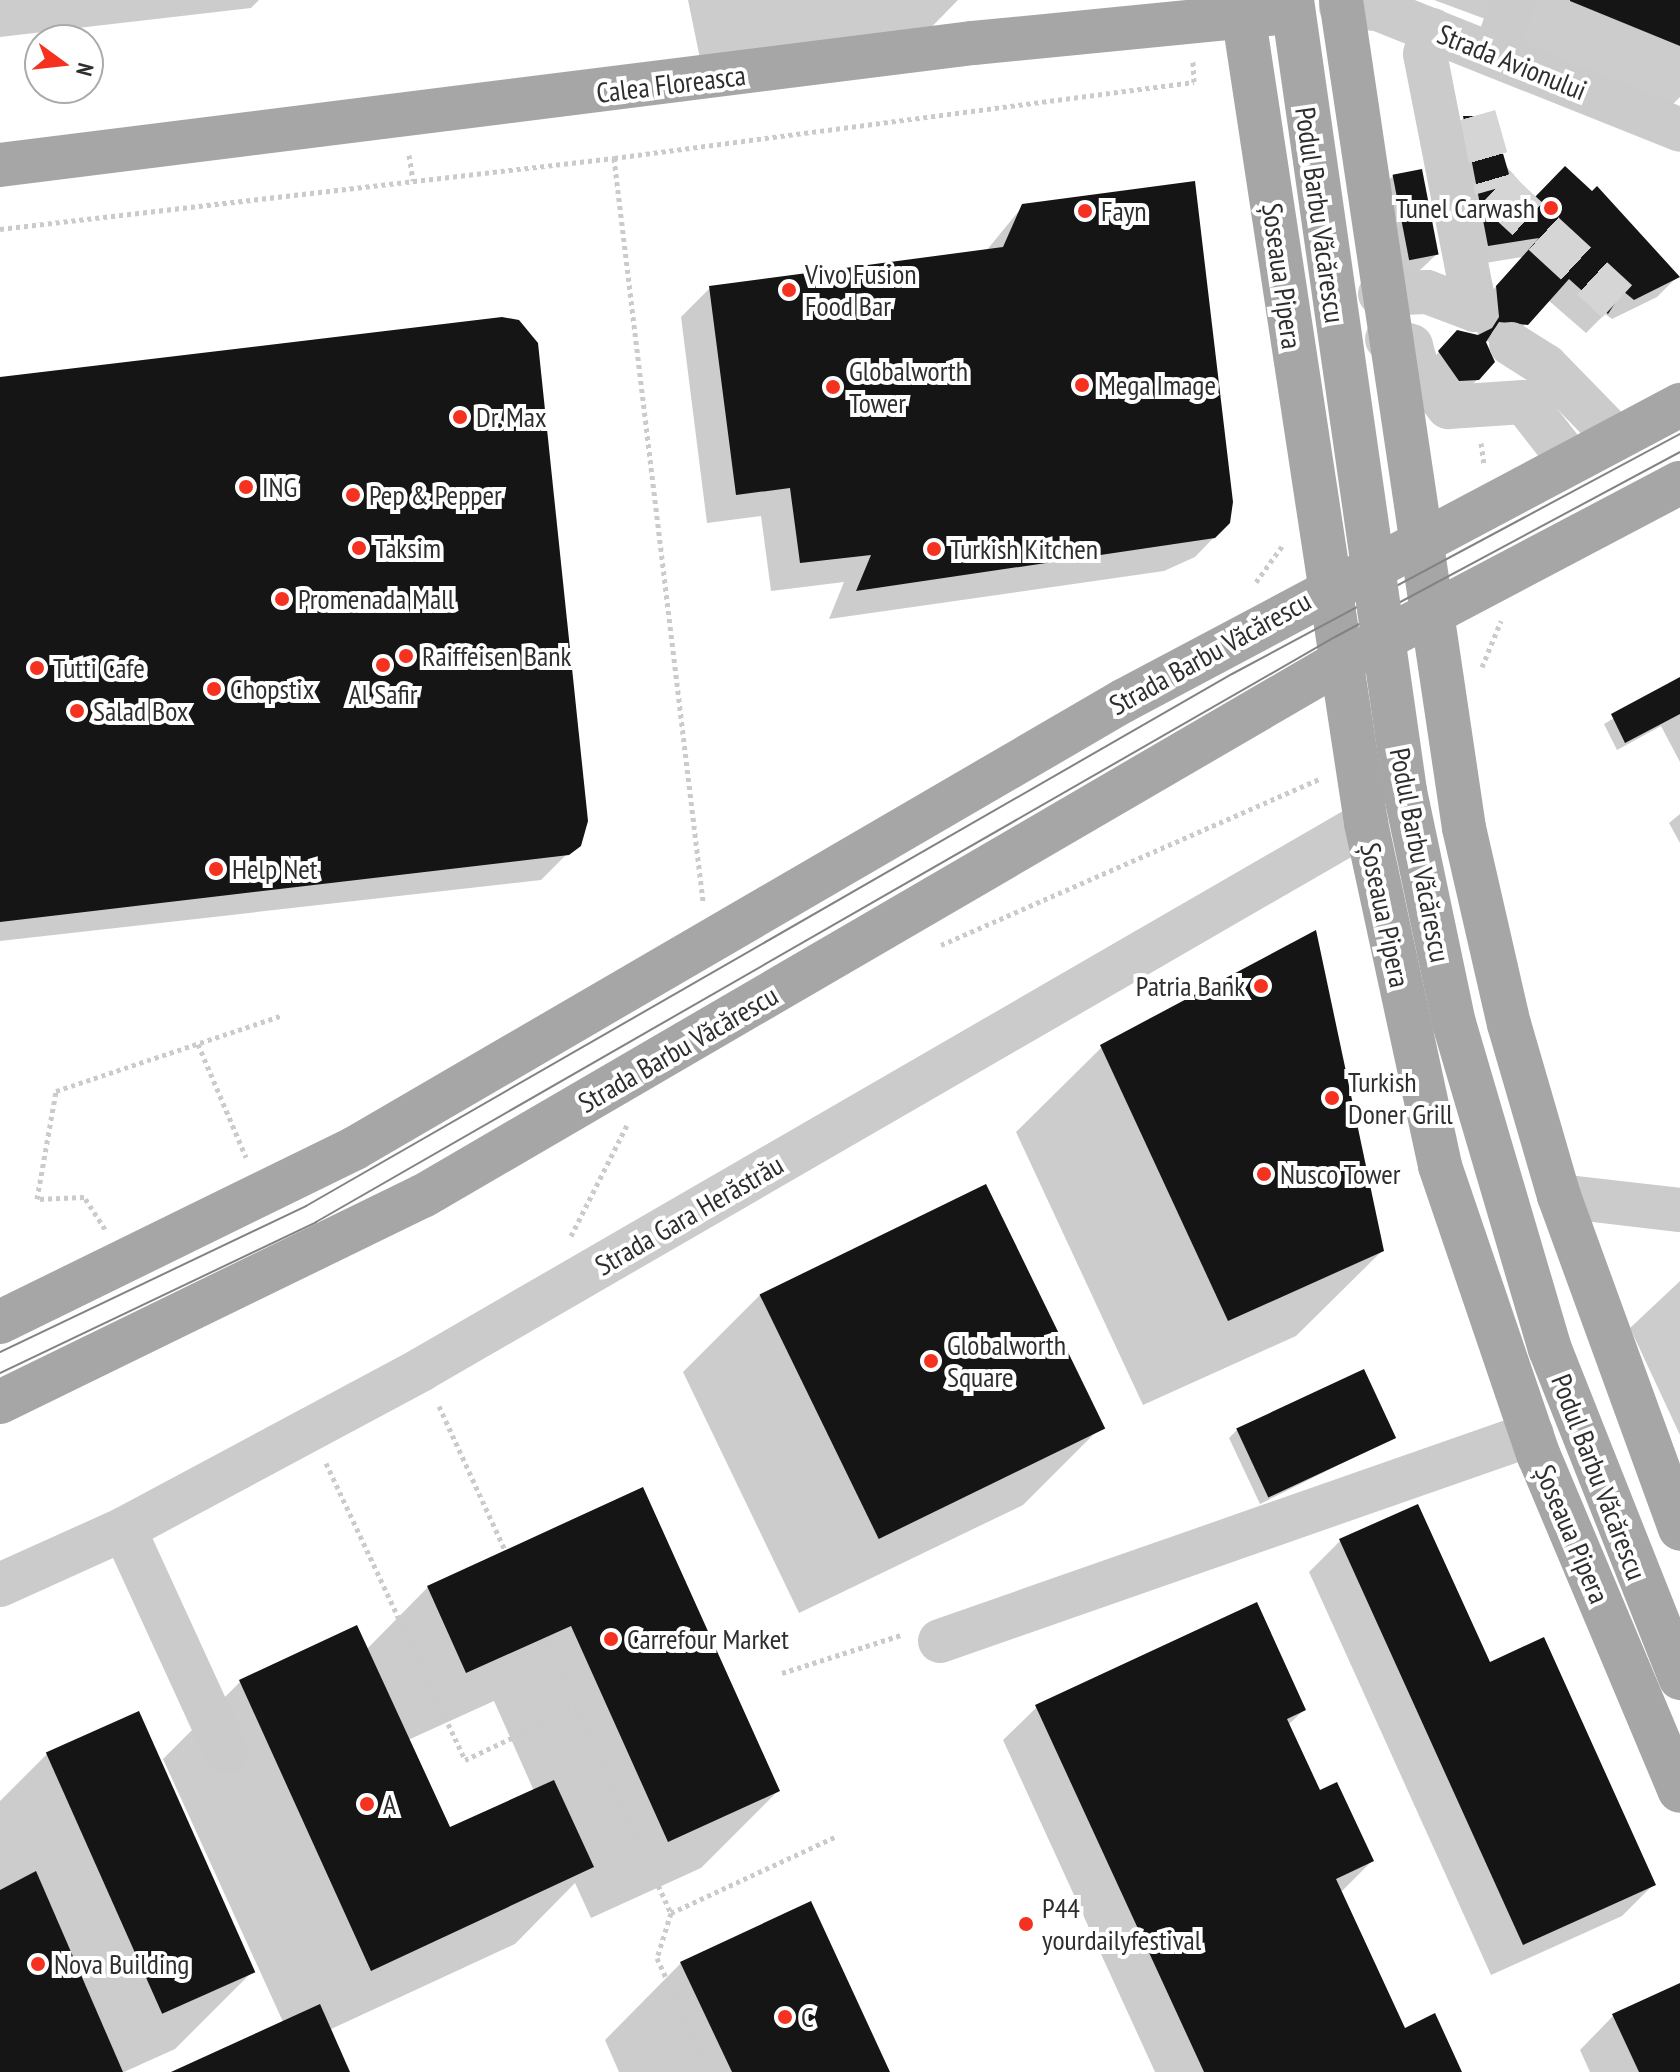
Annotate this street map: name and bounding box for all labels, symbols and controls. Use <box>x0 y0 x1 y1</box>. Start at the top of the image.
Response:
street label: Strada Avionului <box>1432 17 1592 107</box>
north arrow <box>24 24 104 104</box>
street label: Calea Floreasca <box>594 58 748 110</box>
text: N <box>70 60 100 79</box>
street label: Podul Barbu Văcărescu <box>1288 105 1352 325</box>
place label: Tunel Carwash <box>1396 191 1535 225</box>
place label: Fayn <box>1101 194 1147 228</box>
marker: Tunel Carwash <box>1542 199 1560 217</box>
street label: Șoseaua Pipera <box>1255 201 1309 351</box>
marker: Fayn <box>1076 202 1094 220</box>
place label: Vivo Fusion Food Bar <box>805 257 917 323</box>
marker: Vivo Fusion Food Bar <box>780 281 798 299</box>
place label: Globalworth Tower <box>849 354 968 420</box>
place label: Mega Image <box>1098 368 1216 402</box>
marker: Mega Image <box>1073 376 1091 394</box>
marker: Globalworth Tower <box>824 378 842 396</box>
place label: Dr. Max <box>476 400 548 434</box>
marker: Dr. Max <box>451 408 469 426</box>
place label: ING <box>262 470 297 504</box>
marker: ING <box>237 478 255 496</box>
place label: Pep & Pepper <box>369 478 502 512</box>
marker: Pep & Pepper <box>344 486 362 504</box>
place label: Taksim <box>375 531 441 565</box>
place label: Turkish Kitchen <box>950 532 1098 566</box>
marker: Taksim <box>350 539 368 557</box>
marker: Turkish Kitchen <box>925 540 943 558</box>
place label: Promenada Mall <box>298 582 454 616</box>
street label: Strada Barbu Văcărescu <box>1103 584 1317 722</box>
marker: Promenada Mall <box>273 590 291 608</box>
place label: Raiffeisen Bank <box>422 639 571 673</box>
marker: Raiffeisen Bank <box>397 647 415 665</box>
place label: Tutti Cafe <box>53 651 145 685</box>
marker: Al Safir <box>374 656 392 674</box>
marker: Tutti Cafe <box>28 659 46 677</box>
place label: Chopstix <box>230 672 314 706</box>
place label: Al Safir <box>349 677 417 711</box>
marker: Chopstix <box>205 680 223 698</box>
place label: Salad Box <box>93 694 188 728</box>
marker: Salad Box <box>68 702 86 720</box>
street label: Podul Barbu Văcărescu <box>1383 745 1457 965</box>
street label: Șoseaua Pipera <box>1353 840 1417 990</box>
place label: Help Net <box>232 852 318 886</box>
marker: Help Net <box>207 860 225 878</box>
place label: Patria Bank <box>1136 969 1245 1003</box>
marker: Patria Bank <box>1252 977 1270 995</box>
street label: Strada Barbu Văcărescu <box>572 978 784 1120</box>
place label: Turkish Doner Grill <box>1348 1065 1453 1131</box>
marker: Turkish Doner Grill <box>1323 1089 1341 1107</box>
street label: Strada Gara Herăstrău <box>589 1148 789 1282</box>
place label: Nusco Tower <box>1280 1157 1401 1191</box>
marker: Nusco Tower <box>1255 1165 1273 1183</box>
place label: Globalworth Square <box>947 1328 1066 1394</box>
marker: Globalworth Square <box>922 1352 940 1370</box>
street label: Podul Barbu Văcărescu <box>1544 1369 1654 1585</box>
street label: Șoseaua Pipera <box>1528 1460 1616 1608</box>
place label: Carrefour Market <box>627 1622 789 1656</box>
marker: Carrefour Market <box>602 1630 620 1648</box>
place label: A <box>383 1787 396 1821</box>
marker: A <box>358 1795 376 1813</box>
place label: P44 yourdailyfestival <box>1042 1891 1201 1957</box>
marker: P44 yourdailyfestival <box>1017 1915 1035 1933</box>
place label: Nova Building <box>54 1947 189 1981</box>
marker: Nova Building <box>29 1955 47 1973</box>
place label: C <box>801 2000 814 2034</box>
marker: C <box>776 2008 794 2026</box>

